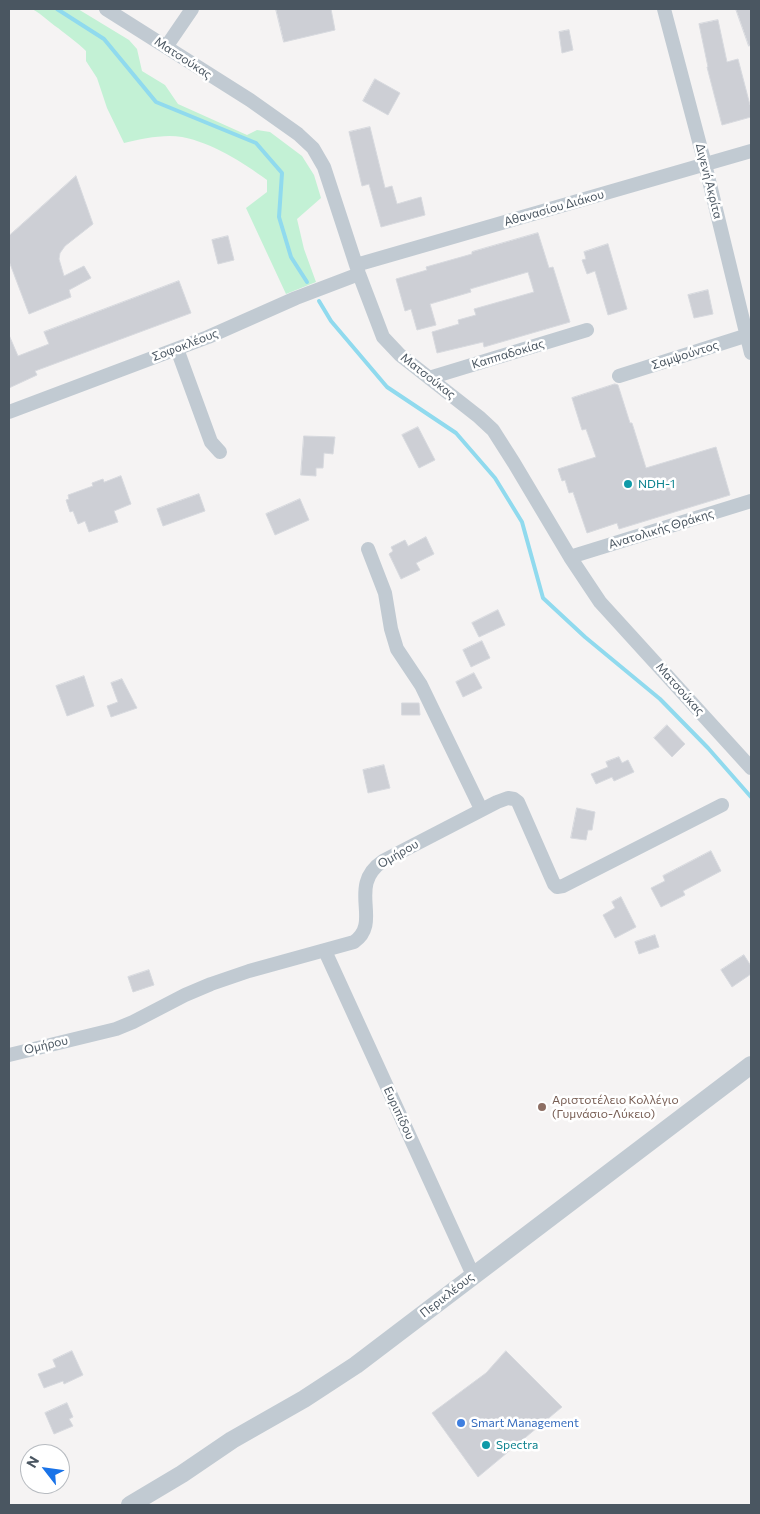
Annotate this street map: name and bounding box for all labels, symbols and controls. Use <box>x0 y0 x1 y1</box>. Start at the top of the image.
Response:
street label: Ματσούκας <box>152 34 214 82</box>
street label: Διγενή Ακρίτα <box>693 142 725 220</box>
street label: Αθανασίου Διάκου <box>502 187 606 229</box>
street label: Σοφοκλέους <box>150 326 220 364</box>
street label: Καππαδοκίας <box>470 336 546 372</box>
street label: Σαμψούντος <box>650 337 720 373</box>
street label: Ματσούκας <box>398 350 458 402</box>
place label: NDH-1 <box>638 477 675 491</box>
marker: NDH-1 <box>622 478 634 490</box>
street label: Ανατολικής Θράκης <box>607 506 715 552</box>
street label: Ματσούκας <box>653 660 707 718</box>
street label: Ομήρου <box>375 837 421 871</box>
street label: Ομήρου <box>23 1033 69 1057</box>
street label: Ευριπίδου <box>381 1084 417 1142</box>
place label: Αριστοτέλειο Κολλέγιο (Γυμνάσιο-Λύκειο) <box>552 1093 679 1121</box>
marker: Αριστοτέλειο Κολλέγιο (Γυμνάσιο-Λύκειο) <box>536 1101 548 1113</box>
street label: Περικλέους <box>417 1270 477 1320</box>
place label: Smart Management <box>471 1416 579 1430</box>
marker: Smart Management <box>455 1417 467 1429</box>
place label: Spectra <box>496 1438 538 1452</box>
marker: Spectra <box>480 1439 492 1451</box>
north arrow <box>20 1444 70 1494</box>
text: N <box>22 1453 42 1471</box>

